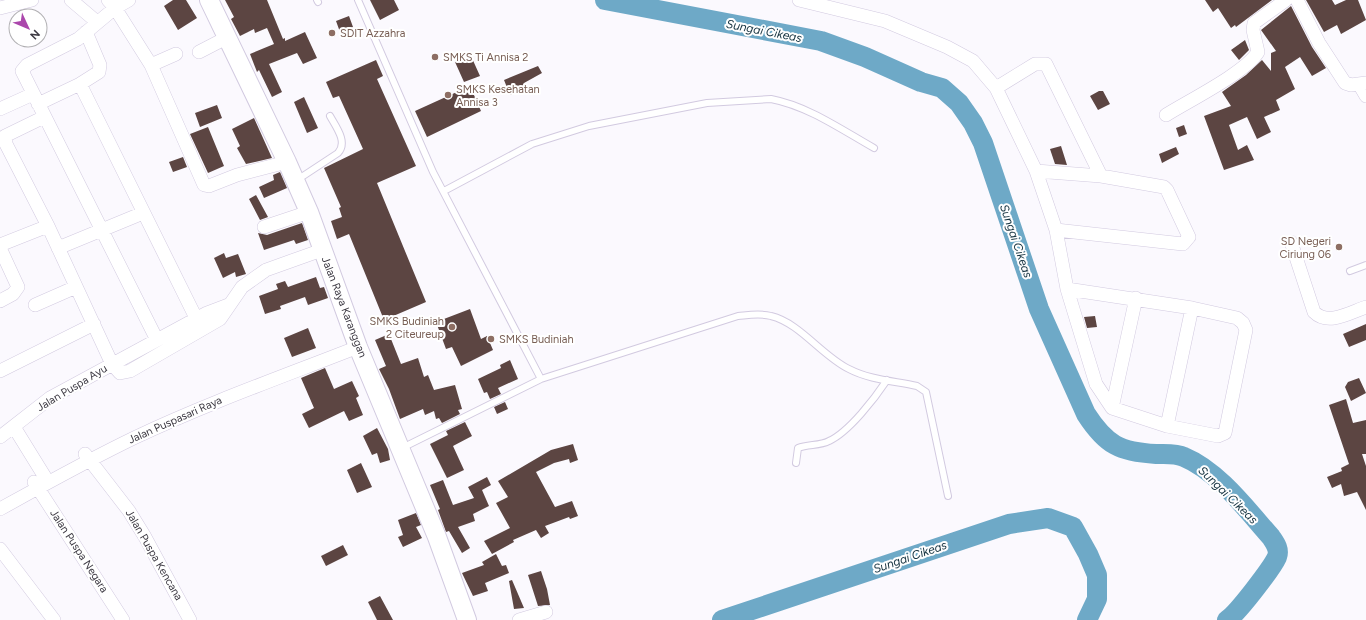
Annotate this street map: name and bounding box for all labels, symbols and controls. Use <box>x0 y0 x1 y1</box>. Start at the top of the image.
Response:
north arrow <box>8 8 48 48</box>
water label: Sungai Cikeas <box>725 17 803 45</box>
text: N <box>27 27 42 42</box>
place label: SDIT Azzahra <box>340 27 405 40</box>
marker: SDIT Azzahra <box>327 28 337 38</box>
place label: SMKS Ti Annisa 2 <box>443 51 528 64</box>
marker: SMKS Ti Annisa 2 <box>430 52 440 62</box>
place label: SMKS Kesehatan Annisa 3 <box>456 83 540 109</box>
marker: SMKS Kesehatan Annisa 3 <box>443 90 453 100</box>
water label: Sungai Cikeas <box>997 202 1035 280</box>
place label: SD Negeri Ciriung 06 <box>1280 235 1331 261</box>
marker: SD Negeri Ciriung 06 <box>1334 242 1344 252</box>
street label: Jalan Raya Karanggan <box>319 255 369 359</box>
place label: SMKS Budiniah 2 Citeureup <box>369 315 444 341</box>
marker: SMKS Budiniah 2 Citeureup <box>447 322 457 332</box>
place label: SMKS Budiniah <box>499 333 574 346</box>
marker: SMKS Budiniah <box>486 334 496 344</box>
street label: Jalan Puspa Ayu <box>34 362 110 414</box>
street label: Jalan Puspasari Raya <box>126 393 224 447</box>
water label: Sungai Cikeas <box>1195 463 1261 527</box>
street label: Jalan Puspa Negara <box>47 507 111 595</box>
street label: Jalan Puspa Kencana <box>123 507 185 603</box>
water label: Sungai Cikeas <box>871 538 949 576</box>

